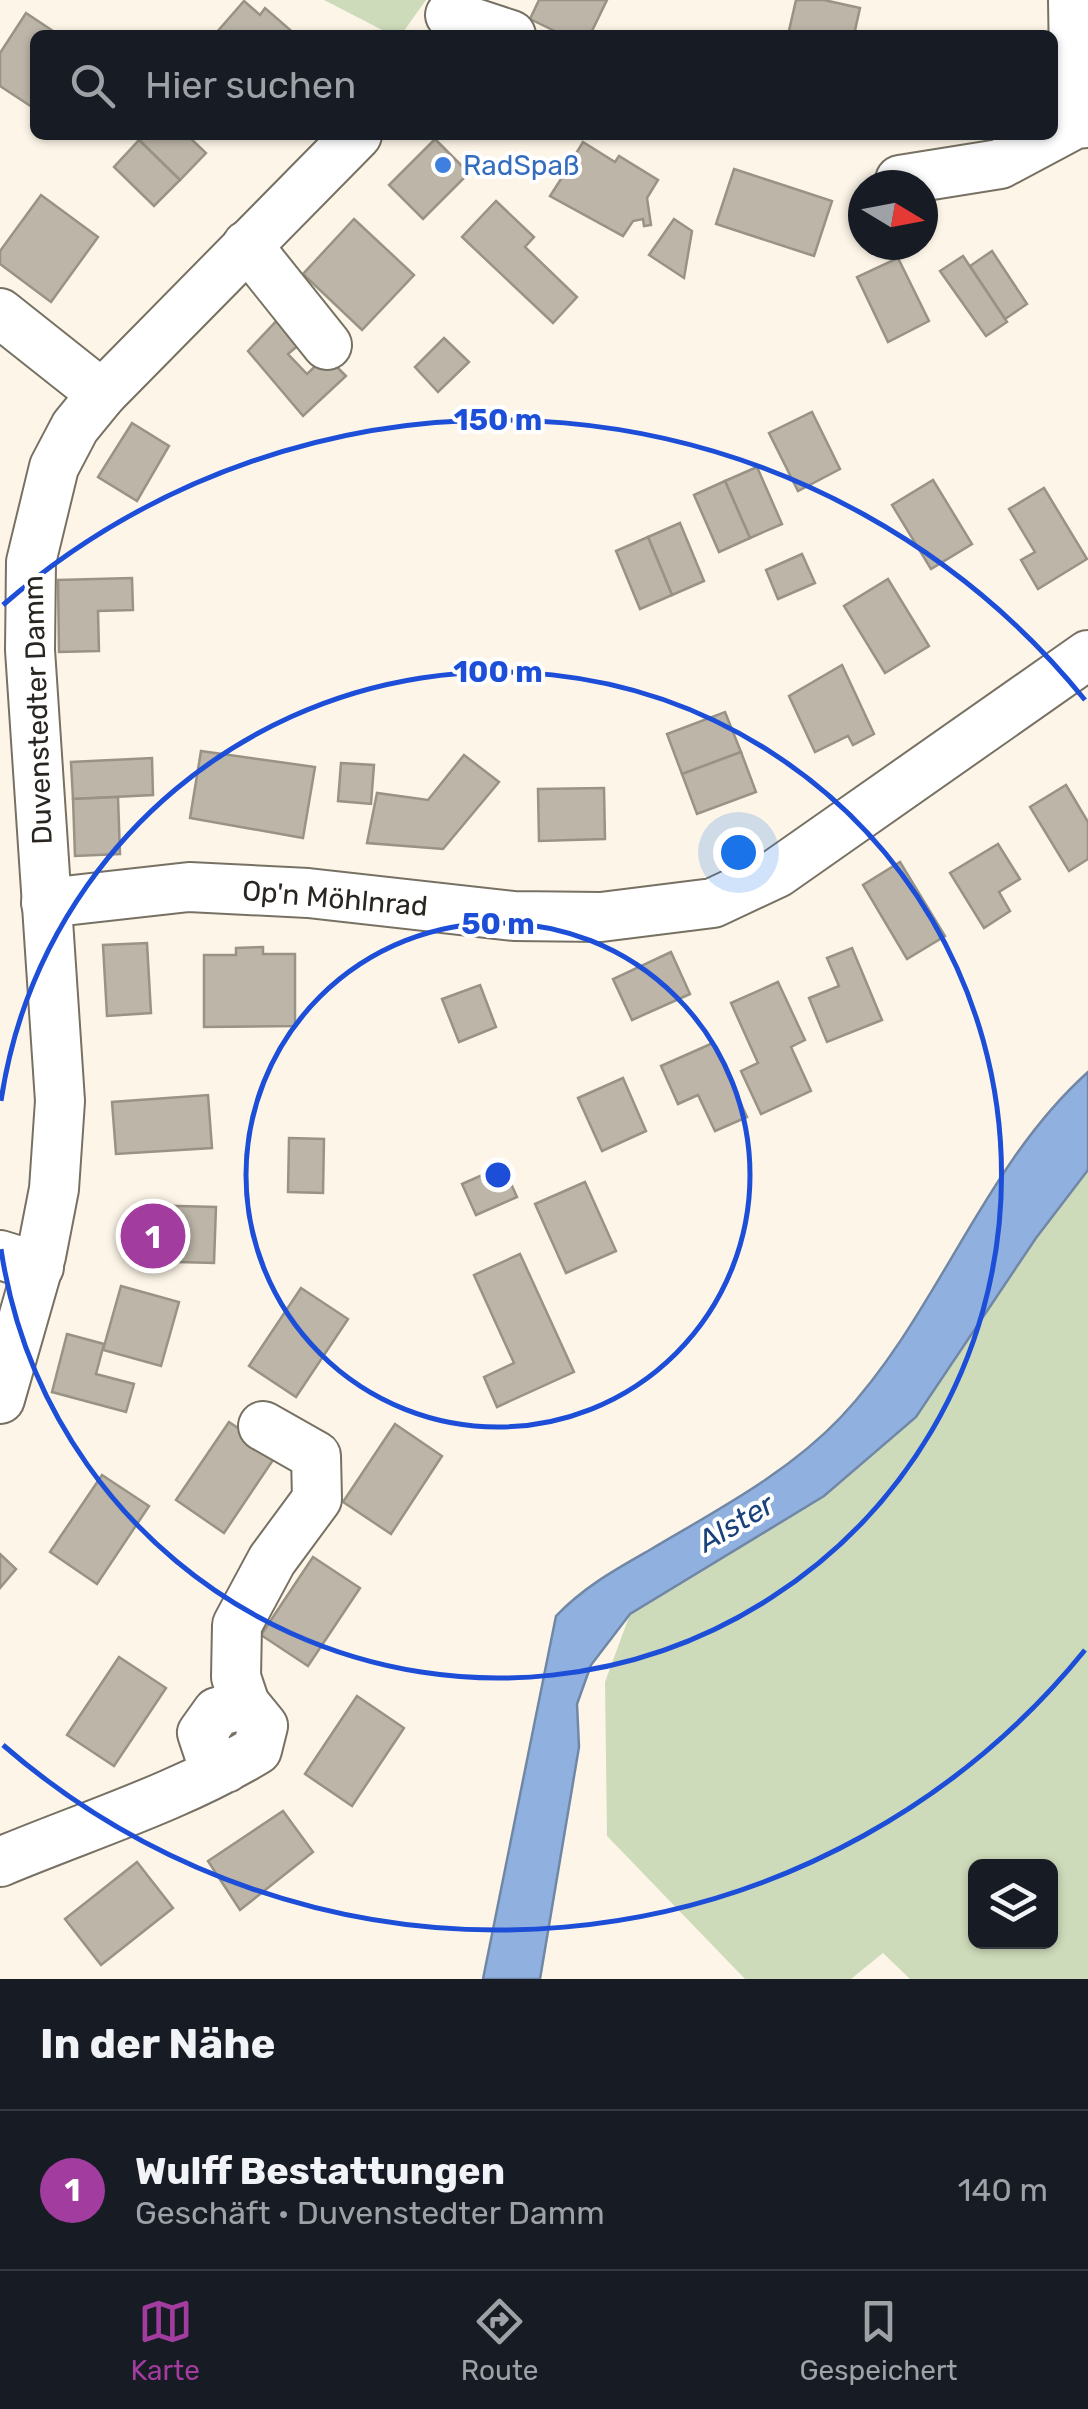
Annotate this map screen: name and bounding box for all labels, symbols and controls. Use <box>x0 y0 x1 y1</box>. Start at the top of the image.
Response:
search box <box>30 30 1058 140</box>
icon: search <box>65 58 120 113</box>
text: Hier suchen <box>145 62 356 108</box>
place label: RadSpaß <box>463 149 580 182</box>
marker: RadSpaß <box>432 154 454 176</box>
north arrow <box>848 170 938 260</box>
text: 150 m <box>454 402 542 438</box>
street label: Duvenstedter Damm <box>16 575 59 845</box>
text: 100 m <box>453 654 543 690</box>
your location <box>713 827 764 878</box>
street label: Op'n Möhlnrad <box>241 874 429 923</box>
text: 50 m <box>461 906 535 942</box>
centre of rings <box>480 1157 516 1193</box>
pin: 1 <box>120 1198 186 1274</box>
water label: Alster <box>690 1486 782 1561</box>
map controls <box>968 1859 1058 1949</box>
button: layers <box>968 1859 1058 1949</box>
text: In der Nähe <box>40 2019 275 2069</box>
text: Wulff Bestattungen <box>135 2148 505 2194</box>
text: 1 <box>65 2171 80 2209</box>
text: 140 m <box>958 2171 1048 2209</box>
text: Geschäft · Duvenstedter Damm <box>135 2194 605 2232</box>
tab: Karte <box>130 2294 200 2387</box>
tab: Route <box>461 2294 539 2387</box>
tab: Gespeichert <box>800 2294 958 2387</box>

